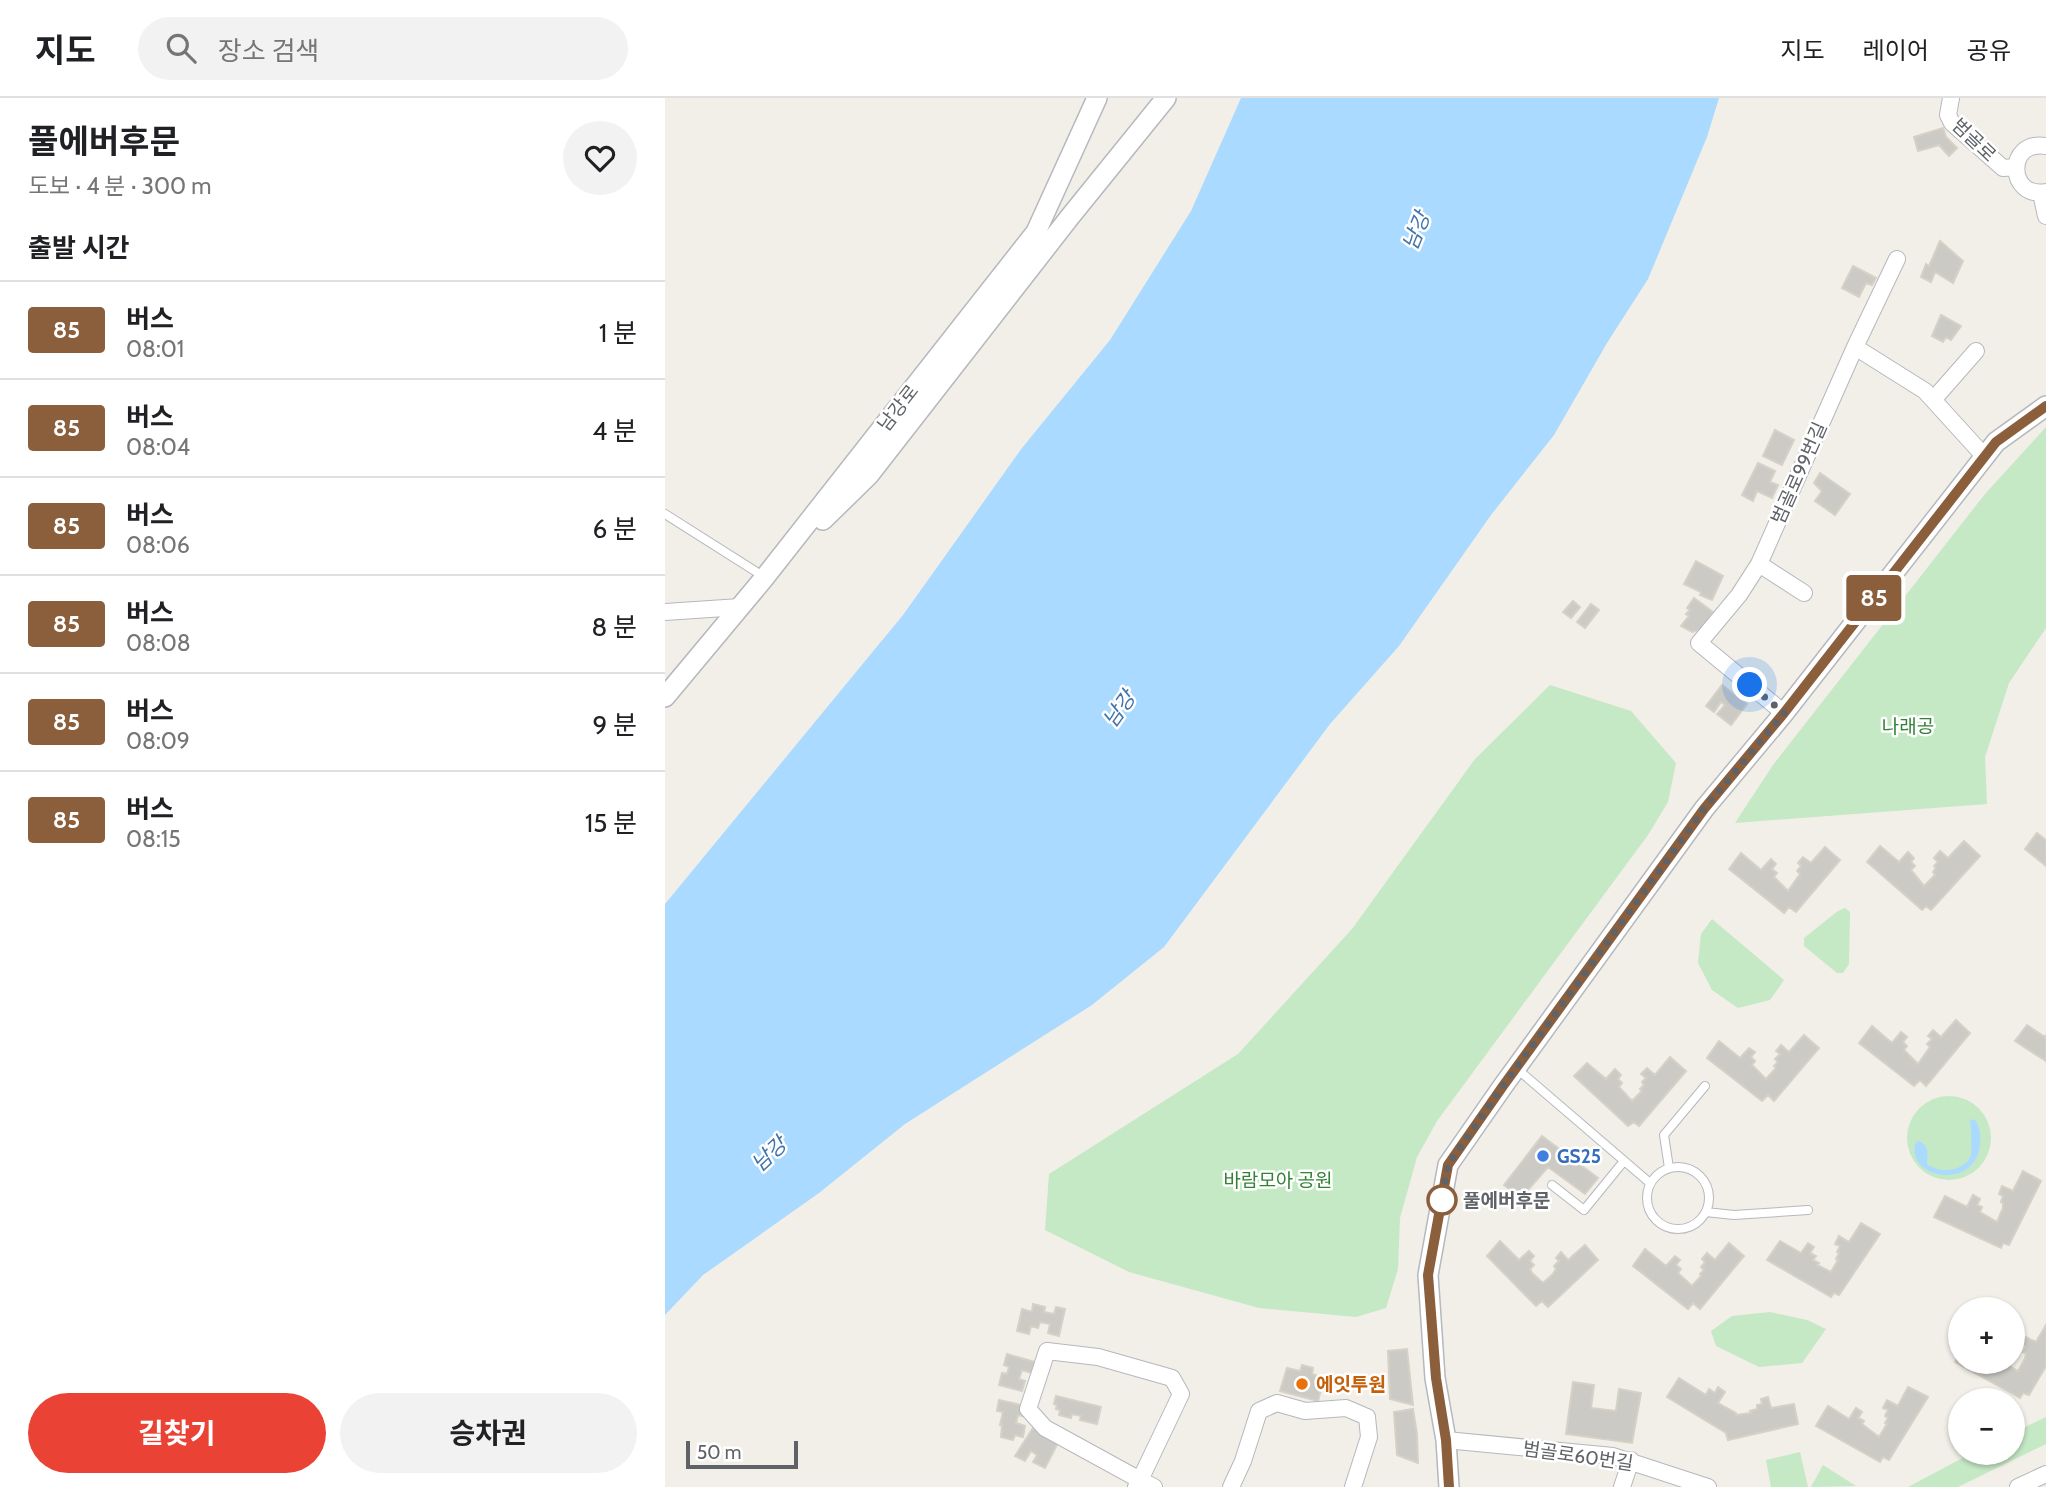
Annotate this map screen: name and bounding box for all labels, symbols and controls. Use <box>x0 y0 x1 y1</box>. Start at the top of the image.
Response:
search box <box>138 17 628 80</box>
icon: search <box>162 29 200 67</box>
text: 지도 <box>35 30 96 70</box>
text: 장소 검색 <box>218 35 319 67</box>
text: 지도 <box>1780 36 1825 65</box>
text: 레이어 <box>1863 36 1929 65</box>
text: 공유 <box>1967 36 2011 65</box>
street label: 범골로 <box>1947 114 2001 166</box>
text: 풀에버후문 <box>28 121 180 161</box>
button: heart <box>563 121 637 195</box>
text: 도보 · 4 분 · 300 m <box>28 172 212 200</box>
water label: 남강 <box>1397 206 1436 254</box>
text: 출발 시간 <box>28 232 130 264</box>
text: 버스 <box>126 303 174 335</box>
text: 85 <box>53 315 80 344</box>
text: 1 분 <box>599 317 637 349</box>
text: 08:01 <box>126 335 184 363</box>
street label: 남강로 <box>873 380 923 436</box>
text: 버스 <box>126 401 174 433</box>
text: 85 <box>53 413 80 442</box>
text: 4 분 <box>592 415 637 447</box>
street label: 범골로99번길 <box>1766 419 1832 527</box>
text: 08:04 <box>126 433 190 461</box>
text: 버스 <box>126 499 174 531</box>
text: 85 <box>53 511 80 540</box>
text: 6 분 <box>592 513 637 545</box>
text: 08:06 <box>126 531 190 559</box>
line badge: 85 <box>1843 575 1905 621</box>
text: 85 <box>1860 583 1888 612</box>
text: 버스 <box>126 597 174 629</box>
text: 85 <box>53 609 80 638</box>
text: 8 분 <box>591 611 637 643</box>
text: 08:08 <box>126 629 191 657</box>
your location <box>1732 667 1767 702</box>
water label: 남강 <box>1098 684 1142 732</box>
text: 버스 <box>126 695 174 727</box>
text: 85 <box>53 707 80 736</box>
text: 9 분 <box>592 709 637 741</box>
park label: 나래공 <box>1882 715 1934 738</box>
text: 08:09 <box>126 727 190 755</box>
text: 버스 <box>126 793 174 825</box>
text: 85 <box>53 805 80 834</box>
text: 15 분 <box>585 807 637 839</box>
text: 08:15 <box>126 825 181 853</box>
water label: 남강 <box>746 1130 794 1176</box>
place label: GS25 <box>1557 1145 1601 1168</box>
marker: GS25 <box>1535 1148 1551 1164</box>
park label: 바람모아 공원 <box>1223 1169 1333 1192</box>
marker: 풀에버후문 <box>1427 1185 1457 1215</box>
place label: 풀에버후문 <box>1463 1189 1550 1212</box>
map controls <box>1948 1297 2025 1465</box>
button: + <box>1948 1297 2025 1374</box>
place label: 에잇투원 <box>1316 1373 1386 1396</box>
marker: 에잇투원 <box>1294 1376 1310 1392</box>
button: − <box>1948 1388 2025 1465</box>
button: 길찾기 <box>28 1393 326 1473</box>
button: 승차권 <box>340 1393 637 1473</box>
street label: 범골로60번길 <box>1521 1437 1635 1475</box>
scale bar <box>686 1438 798 1470</box>
text: 50 m <box>697 1441 741 1464</box>

